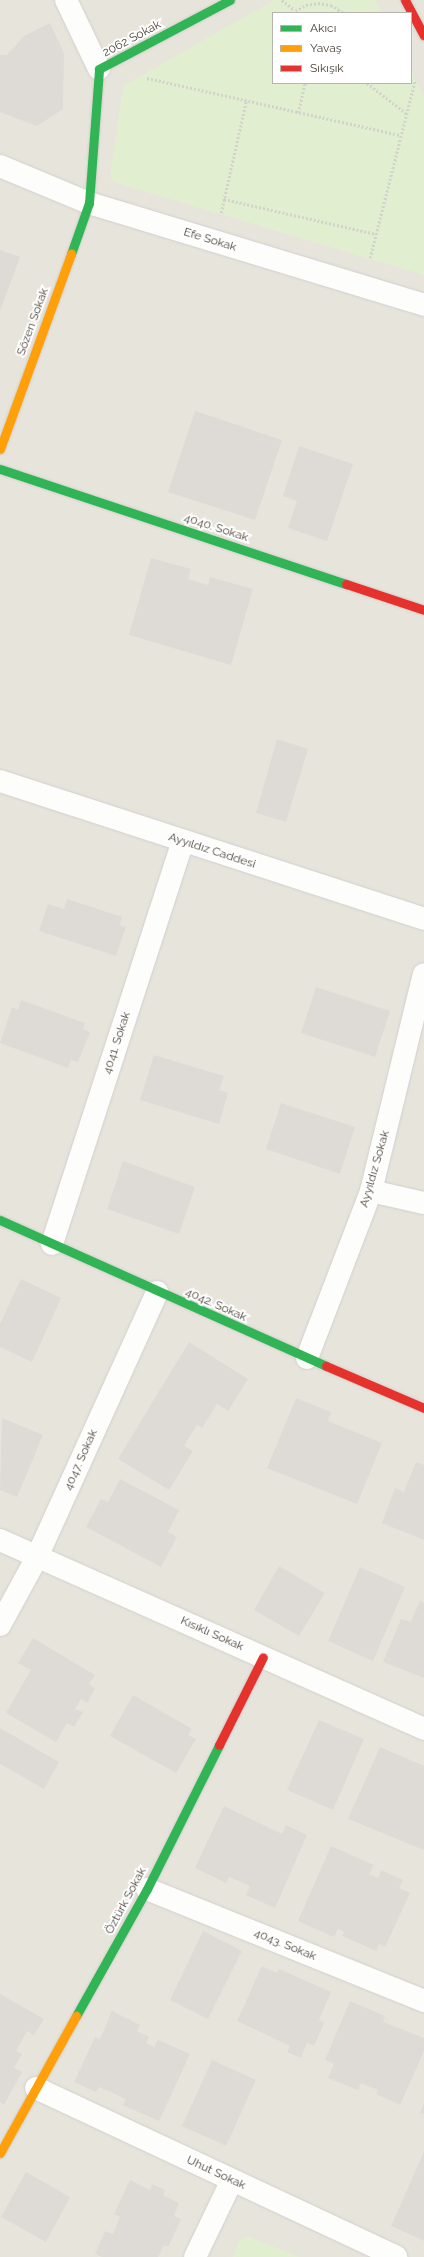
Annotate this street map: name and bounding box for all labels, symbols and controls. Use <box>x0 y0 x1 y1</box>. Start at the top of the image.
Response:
legend <box>272 12 412 84</box>
street label: 2062 Sokak <box>100 18 164 60</box>
text: Akıcı <box>310 21 336 35</box>
text: Yavaş <box>310 41 342 55</box>
text: Sıkışık <box>310 61 344 75</box>
street label: Efe Sokak <box>182 225 238 255</box>
street label: Sözen Sokak <box>14 286 52 358</box>
street label: 4040. Sokak <box>182 511 250 545</box>
street label: Ayyıldız Caddesi <box>167 830 257 872</box>
street label: 4041. Sokak <box>100 1010 134 1076</box>
street label: Ayyıldız Sokak <box>357 1129 393 1209</box>
street label: 4042. Sokak <box>183 1285 249 1325</box>
street label: 4047. Sokak <box>61 1427 101 1493</box>
street label: Kısıklı Sokak <box>178 1614 246 1654</box>
street label: Öztürk Sokak <box>102 1865 150 1937</box>
street label: 4043. Sokak <box>252 1926 318 1964</box>
street label: Uhut Sokak <box>184 2153 248 2193</box>

